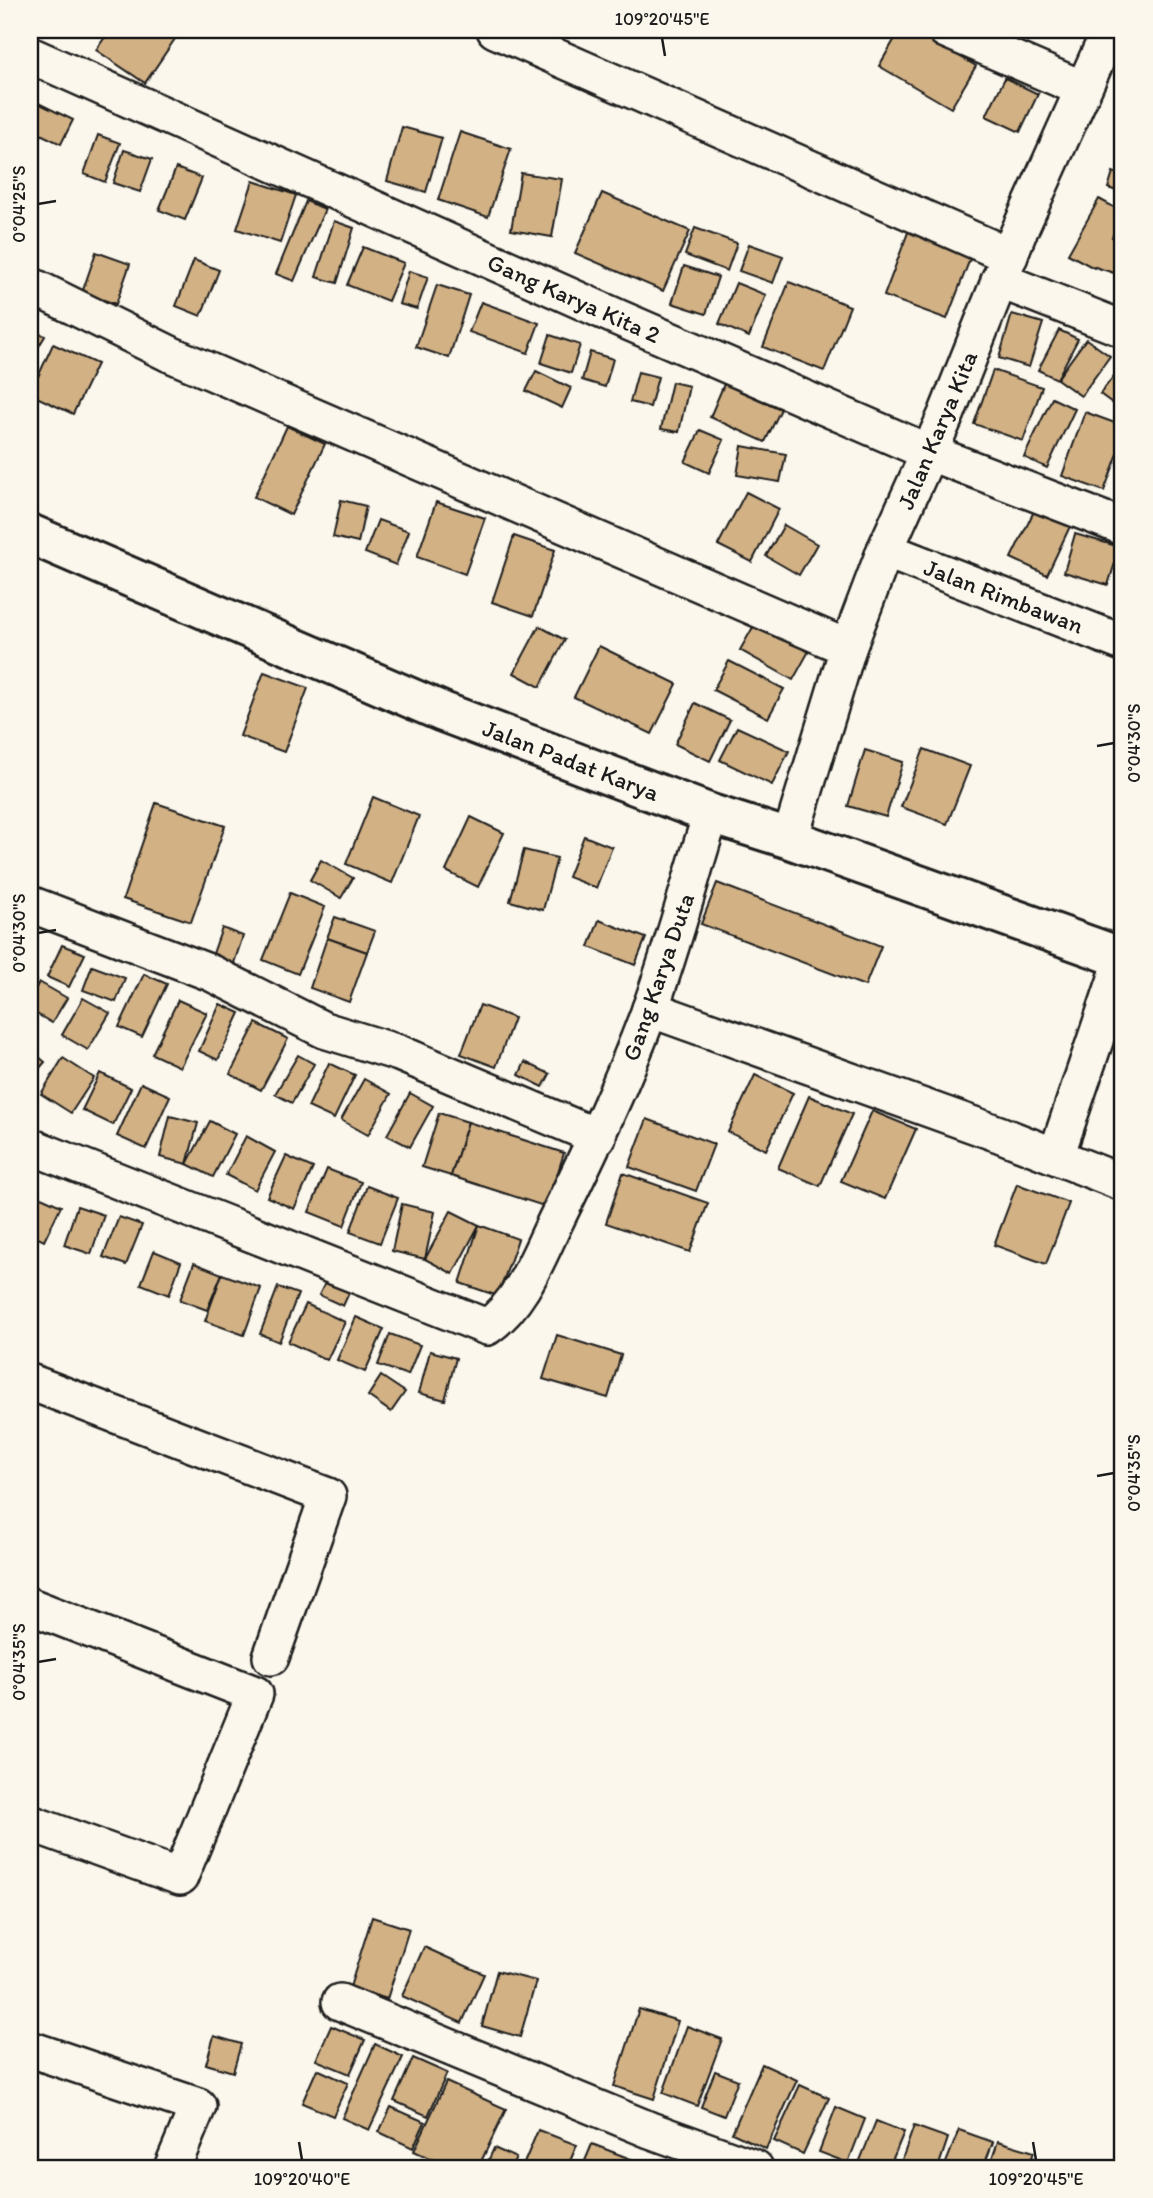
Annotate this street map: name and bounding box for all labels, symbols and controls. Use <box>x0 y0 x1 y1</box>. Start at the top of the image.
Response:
text: 109°20'45"E <box>615 8 709 30</box>
text: 0°04'25"S <box>8 165 30 243</box>
street label: Gang Karya Kita 2 <box>483 247 665 349</box>
street label: Jalan Karya Kita <box>891 346 984 514</box>
street label: Jalan Rimbawan <box>920 552 1088 640</box>
text: 0°04'30"S <box>1123 703 1145 783</box>
street label: Jalan Padat Karya <box>479 713 664 807</box>
street label: Gang Karya Duta <box>616 889 700 1065</box>
text: 0°04'30"S <box>8 893 30 973</box>
text: 0°04'35"S <box>1123 1434 1145 1512</box>
text: 0°04'35"S <box>8 1623 30 1701</box>
text: 109°20'40"E <box>254 2168 350 2190</box>
text: 109°20'45"E <box>989 2168 1083 2190</box>

